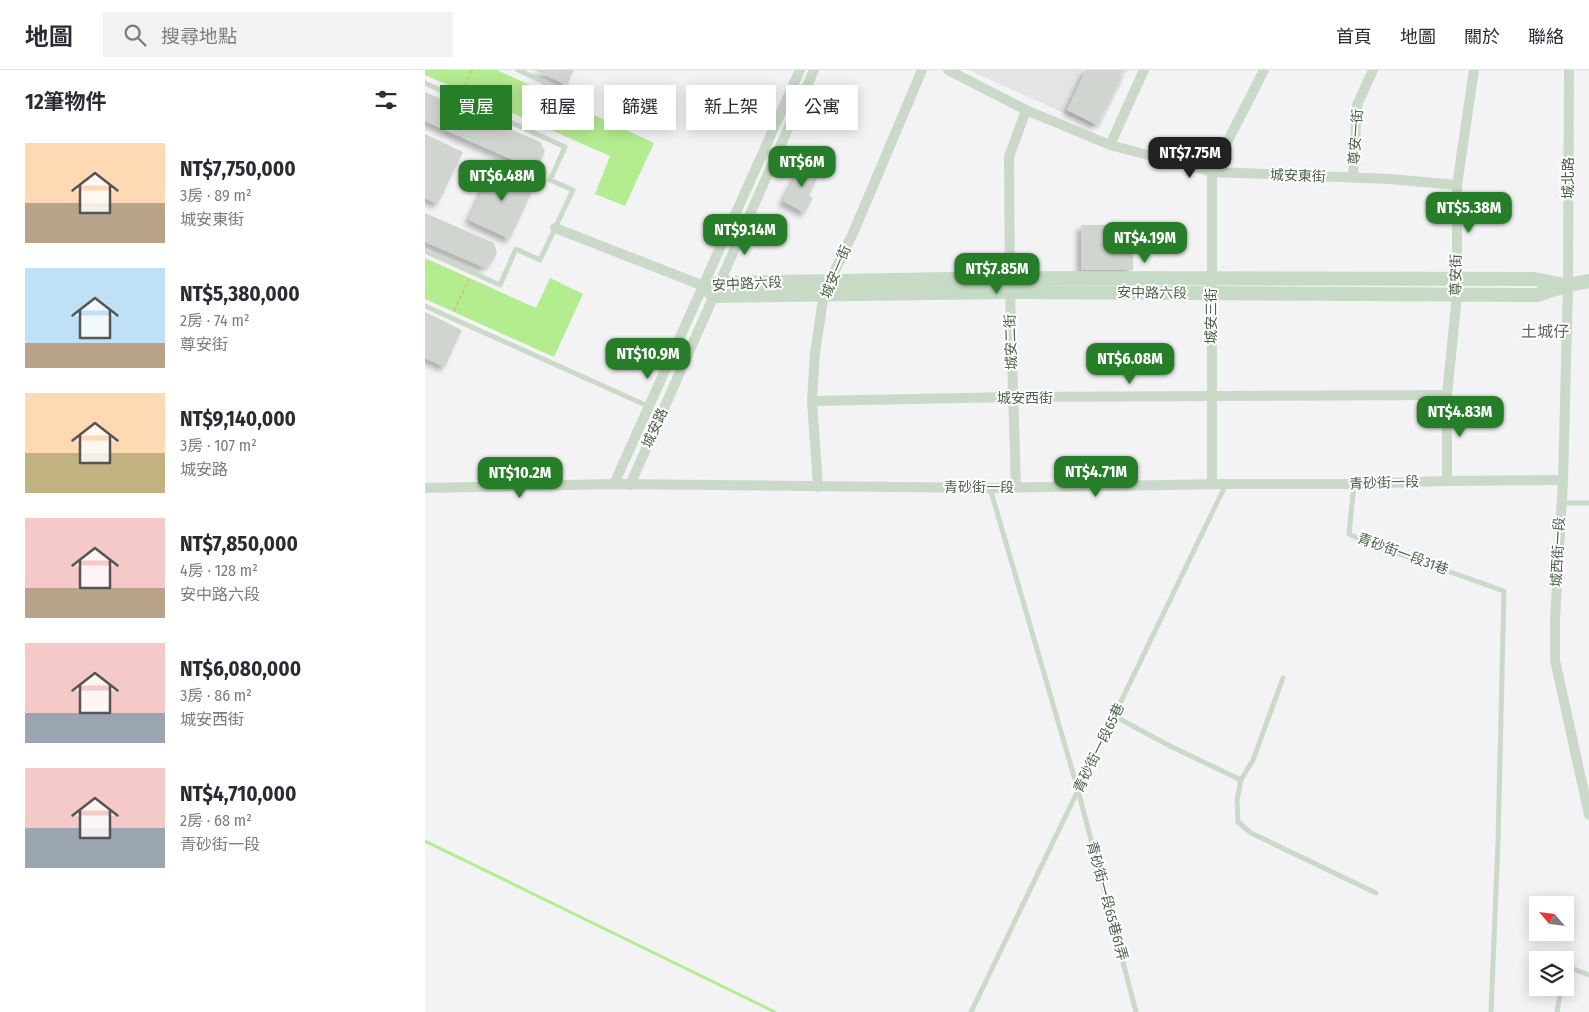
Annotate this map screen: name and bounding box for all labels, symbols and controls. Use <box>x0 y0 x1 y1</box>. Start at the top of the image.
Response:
search box <box>103 12 453 57</box>
icon: search <box>121 21 149 49</box>
text: 地圖 <box>25 23 73 51</box>
text: 搜尋地點 <box>161 25 237 48</box>
text: 首頁 <box>1336 26 1372 48</box>
text: 地圖 <box>1400 26 1436 48</box>
text: 關於 <box>1464 26 1500 48</box>
text: 聯絡 <box>1528 26 1564 48</box>
chip: 買屋 <box>440 85 512 130</box>
chip: 租屋 <box>522 85 594 130</box>
chip: 篩選 <box>604 85 676 130</box>
chip: 新上架 <box>686 85 776 130</box>
chip: 公寓 <box>786 85 858 130</box>
icon: filters <box>372 86 400 114</box>
text: 12筆物件 <box>25 89 107 115</box>
street label: 尊安一街 <box>1346 108 1366 166</box>
pin: NT$7.75M <box>1138 136 1242 179</box>
text: NT$7.75M <box>1159 143 1221 162</box>
pin: NT$6M <box>767 146 837 188</box>
text: NT$6M <box>780 152 824 171</box>
text: NT$7,750,000 <box>180 156 296 182</box>
street label: 城北路 <box>1560 157 1577 199</box>
pin: NT$6.48M <box>450 160 554 202</box>
icon: home <box>65 163 125 223</box>
text: NT$6.48M <box>470 166 534 185</box>
street label: 城安東街 <box>1270 167 1326 185</box>
text: 3房 · 89 m² <box>180 186 251 205</box>
pin: NT$5.38M <box>1417 191 1521 234</box>
text: NT$5.38M <box>1437 198 1501 217</box>
text: 城安東街 <box>180 210 244 229</box>
pin: NT$9.14M <box>693 214 797 256</box>
text: NT$9.14M <box>714 220 776 239</box>
pin: NT$4.19M <box>1093 222 1197 264</box>
text: NT$4.19M <box>1114 228 1176 247</box>
street label: 城安一街 <box>817 243 855 301</box>
pin: NT$7.85M <box>945 252 1049 295</box>
street label: 尊安街 <box>1447 254 1465 296</box>
text: NT$7.85M <box>965 259 1029 278</box>
street label: 安中路六段 <box>712 274 782 294</box>
text: NT$5,380,000 <box>180 281 300 307</box>
street label: 安中路六段 <box>1117 284 1187 302</box>
icon: home <box>65 288 125 348</box>
street label: 城安三街 <box>1203 288 1220 344</box>
text: 2房 · 74 m² <box>180 311 249 330</box>
street label: 城安二街 <box>1002 314 1020 370</box>
district label: 土城仔 <box>1521 322 1569 341</box>
text: 尊安街 <box>180 335 228 354</box>
pin: NT$10.9M <box>596 338 700 380</box>
pin: NT$6.08M <box>1078 342 1182 385</box>
text: NT$10.9M <box>616 344 680 363</box>
text: NT$6.08M <box>1097 349 1163 368</box>
street label: 城安西街 <box>997 390 1053 407</box>
pin: NT$4.83M <box>1408 396 1512 438</box>
text: NT$4.83M <box>1428 402 1492 421</box>
street label: 城安路 <box>639 405 671 451</box>
text: NT$9,140,000 <box>180 406 296 432</box>
icon: home <box>65 413 125 473</box>
text: 3房 · 107 m² <box>180 436 257 455</box>
pin: NT$10.2M <box>468 456 572 499</box>
pin: NT$4.71M <box>1044 456 1148 498</box>
text: 城安路 <box>180 460 228 479</box>
text: NT$4.71M <box>1065 462 1127 481</box>
text: NT$10.2M <box>489 463 551 482</box>
street label: 青砂街一段 <box>1349 473 1419 493</box>
street label: 青砂街一段 <box>944 479 1014 496</box>
street label: 城西街一段 <box>1548 517 1568 587</box>
street label: 青砂街一段31巷 <box>1355 530 1451 578</box>
text: NT$7,850,000 <box>180 531 298 557</box>
icon: home <box>65 538 125 598</box>
text: 4房 · 128 m² <box>180 561 258 580</box>
text: 安中路六段 <box>180 585 260 604</box>
text: NT$6,080,000 <box>180 656 301 682</box>
icon: home <box>65 663 125 723</box>
text: 3房 · 86 m² <box>180 686 252 705</box>
street label: 青砂街一段65巷 <box>1070 701 1128 795</box>
text: 城安西街 <box>180 710 244 729</box>
text: NT$4,710,000 <box>180 781 296 807</box>
icon: home <box>65 788 125 848</box>
text: 2房 · 68 m² <box>180 811 252 830</box>
text: 青砂街一段 <box>180 835 260 854</box>
street label: 青砂街一段65巷61弄 <box>1083 839 1131 963</box>
north arrow <box>1529 896 1574 941</box>
map controls <box>1529 896 1574 996</box>
button: layers <box>1529 951 1574 996</box>

